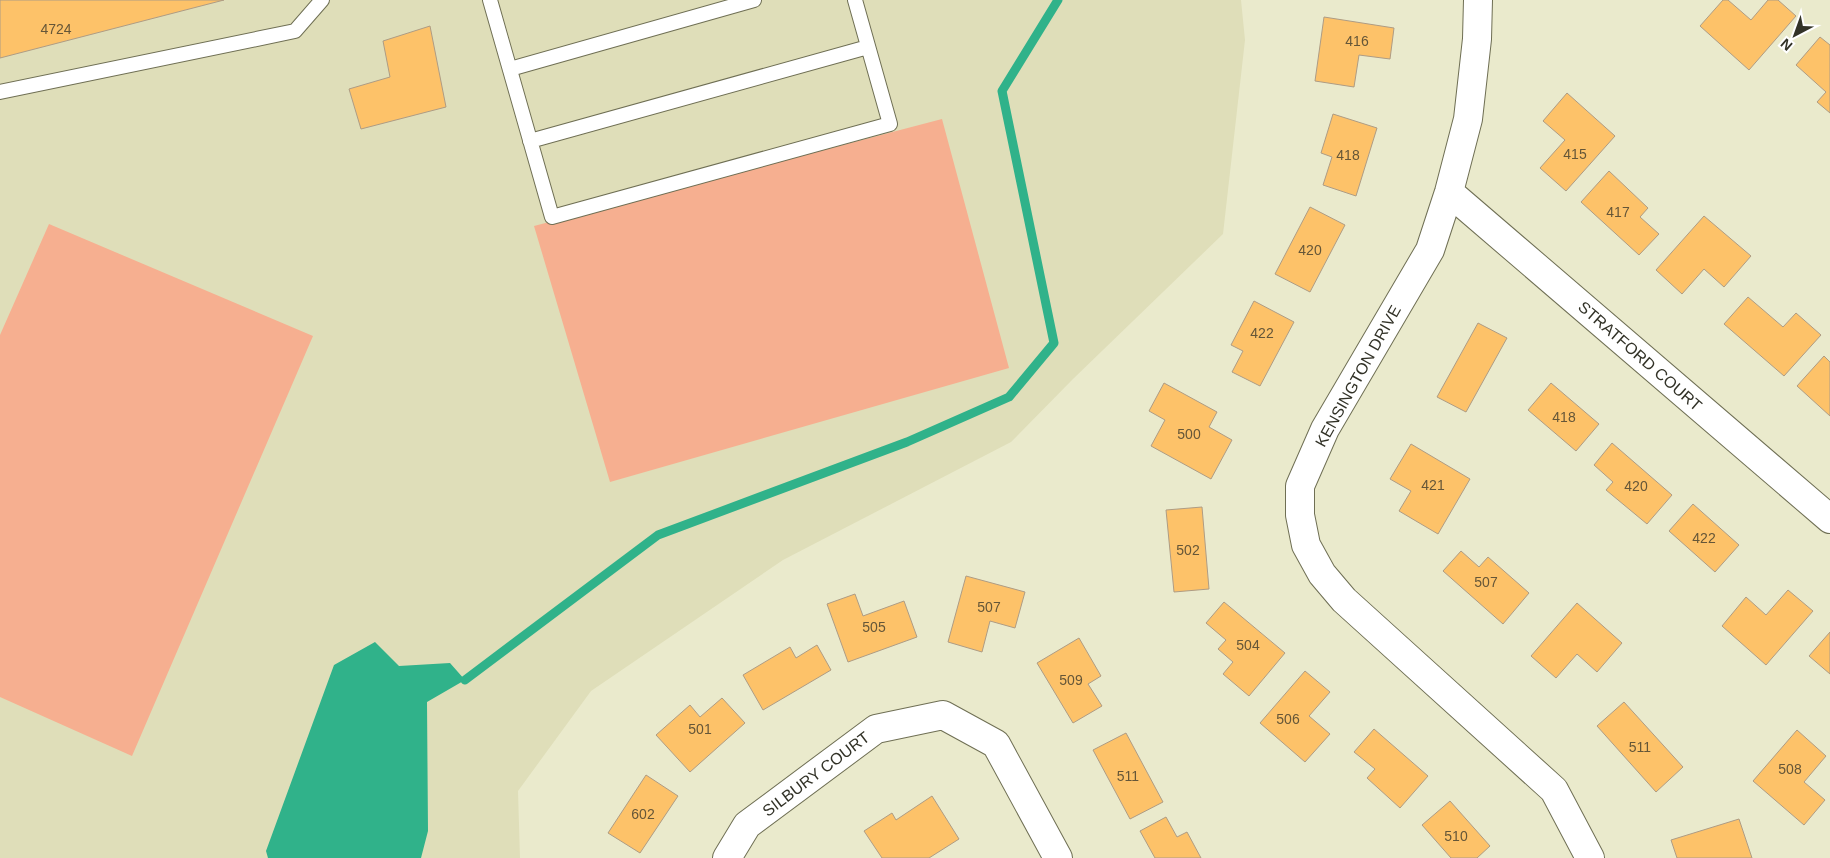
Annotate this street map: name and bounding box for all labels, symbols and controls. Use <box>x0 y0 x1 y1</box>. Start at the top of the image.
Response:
north arrow <box>1770 10 1820 60</box>
house number: 4724 <box>40 21 72 37</box>
house number: 416 <box>1345 33 1369 49</box>
text: N <box>1777 35 1796 54</box>
house number: 415 <box>1563 146 1587 162</box>
house number: 418 <box>1336 147 1360 163</box>
house number: 417 <box>1606 204 1630 220</box>
house number: 420 <box>1298 242 1322 258</box>
street label: STRATFORD COURT <box>1575 298 1705 414</box>
street label: KENSINGTON DRIVE <box>1312 302 1404 450</box>
house number: 422 <box>1250 325 1274 341</box>
house number: 418 <box>1552 409 1576 425</box>
house number: 500 <box>1177 426 1201 442</box>
house number: 421 <box>1421 477 1445 493</box>
house number: 420 <box>1624 478 1648 494</box>
house number: 422 <box>1692 530 1716 546</box>
house number: 502 <box>1176 542 1200 558</box>
house number: 507 <box>1474 574 1498 590</box>
house number: 507 <box>977 599 1001 615</box>
house number: 505 <box>862 619 886 635</box>
house number: 504 <box>1236 637 1260 653</box>
house number: 509 <box>1059 672 1083 688</box>
house number: 506 <box>1276 711 1300 727</box>
house number: 501 <box>688 721 712 737</box>
street label: SILBURY COURT <box>759 728 873 820</box>
house number: 511 <box>1629 739 1651 755</box>
house number: 508 <box>1778 761 1802 777</box>
house number: 511 <box>1117 768 1139 784</box>
house number: 602 <box>631 806 655 822</box>
house number: 510 <box>1444 828 1468 844</box>

